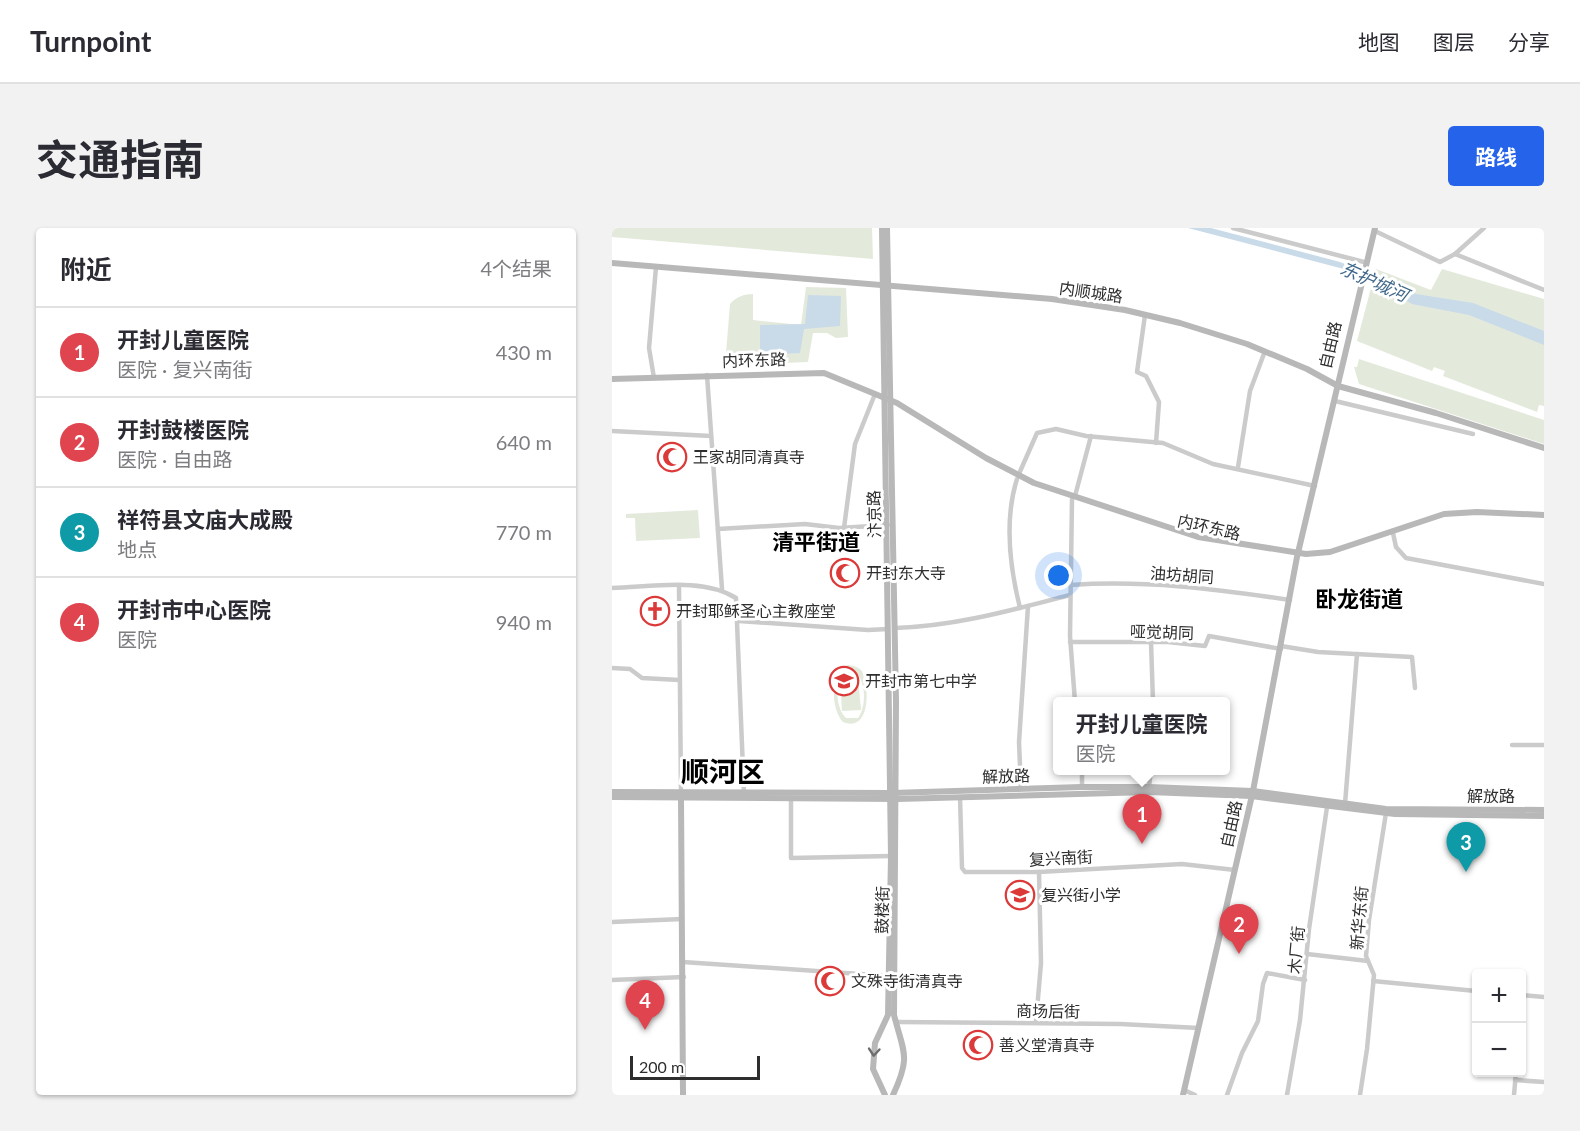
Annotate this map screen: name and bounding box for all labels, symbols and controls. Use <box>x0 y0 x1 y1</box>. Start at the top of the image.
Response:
text: Turnpoint <box>30 24 151 58</box>
text: 地图 <box>1358 29 1400 54</box>
text: 图层 <box>1433 29 1475 54</box>
text: 分享 <box>1508 29 1550 54</box>
button: 路线 <box>1448 126 1544 186</box>
text: 交通指南 <box>36 134 204 184</box>
text: 附近 <box>60 253 112 285</box>
text: 4个结果 <box>480 256 552 280</box>
water label: 东护城河 <box>1337 256 1415 307</box>
street label: 内顺城路 <box>1058 278 1124 305</box>
street label: 自由路 <box>1315 319 1344 370</box>
text: 开封儿童医院 <box>117 326 249 353</box>
text: 1 <box>74 340 85 364</box>
text: 430 m <box>496 340 552 364</box>
street label: 内环东路 <box>722 349 786 370</box>
text: 医院 · 复兴南街 <box>117 357 252 381</box>
text: 开封鼓楼医院 <box>117 416 249 443</box>
text: 2 <box>74 430 85 454</box>
text: 640 m <box>496 430 552 454</box>
mosque icon: 王家胡同清真寺 <box>656 441 688 473</box>
text: 医院 · 自由路 <box>117 447 232 471</box>
place label: 王家胡同清真寺 <box>693 447 805 466</box>
street label: 汴京路 <box>864 490 883 538</box>
text: 祥符县文庙大成殿 <box>117 506 293 533</box>
street label: 内环东路 <box>1176 510 1242 543</box>
text: 3 <box>74 520 85 544</box>
text: 770 m <box>496 520 552 544</box>
district label: 清平街道 <box>772 528 860 555</box>
text: 地点 <box>117 537 157 561</box>
mosque icon: 开封东大寺 <box>829 557 861 589</box>
your location <box>1044 561 1073 590</box>
place label: 开封东大寺 <box>866 563 946 582</box>
street label: 油坊胡同 <box>1149 563 1215 586</box>
district label: 卧龙街道 <box>1315 585 1403 612</box>
church icon: 开封耶稣圣心主教座堂 <box>639 595 671 627</box>
text: 开封市中心医院 <box>117 596 271 623</box>
place label: 开封耶稣圣心主教座堂 <box>676 601 836 620</box>
text: 4 <box>74 610 85 634</box>
text: 940 m <box>496 610 552 634</box>
street label: 哑觉胡同 <box>1130 621 1194 642</box>
text: 医院 <box>117 627 157 651</box>
school or university icon: 开封市第七中学 <box>828 665 860 697</box>
place label: 开封市第七中学 <box>865 671 977 690</box>
popup <box>1053 697 1230 775</box>
text: 开封儿童医院 <box>1075 710 1208 737</box>
text: 医院 <box>1075 741 1115 765</box>
district label: 顺河区 <box>681 754 765 788</box>
street label: 解放路 <box>982 765 1030 786</box>
street label: 解放路 <box>1467 786 1515 805</box>
pin: 1 <box>1122 794 1162 844</box>
street label: 自由路 <box>1216 798 1245 849</box>
pin: 3 <box>1446 822 1486 872</box>
street label: 复兴南街 <box>1029 846 1093 869</box>
school or university icon: 复兴街小学 <box>1004 879 1036 911</box>
place label: 复兴街小学 <box>1041 885 1121 904</box>
street label: 新华东街 <box>1346 885 1371 951</box>
street label: 鼓楼街 <box>872 886 891 934</box>
pin: 2 <box>1220 904 1258 954</box>
street label: 木厂街 <box>1284 925 1307 975</box>
mosque icon: 文殊寺街清真寺 <box>814 965 846 997</box>
map controls <box>1472 969 1526 1077</box>
button: + <box>1472 969 1526 1023</box>
place label: 文殊寺街清真寺 <box>851 971 963 990</box>
pin: 4 <box>626 980 664 1030</box>
street label: 商场后街 <box>1016 1000 1080 1021</box>
button: − <box>1472 1023 1526 1077</box>
mosque icon: 善义堂清真寺 <box>962 1029 994 1061</box>
place label: 善义堂清真寺 <box>999 1035 1095 1054</box>
one-way arrow <box>868 1048 881 1057</box>
scale bar <box>630 1053 760 1080</box>
text: 200 m <box>639 1057 684 1076</box>

